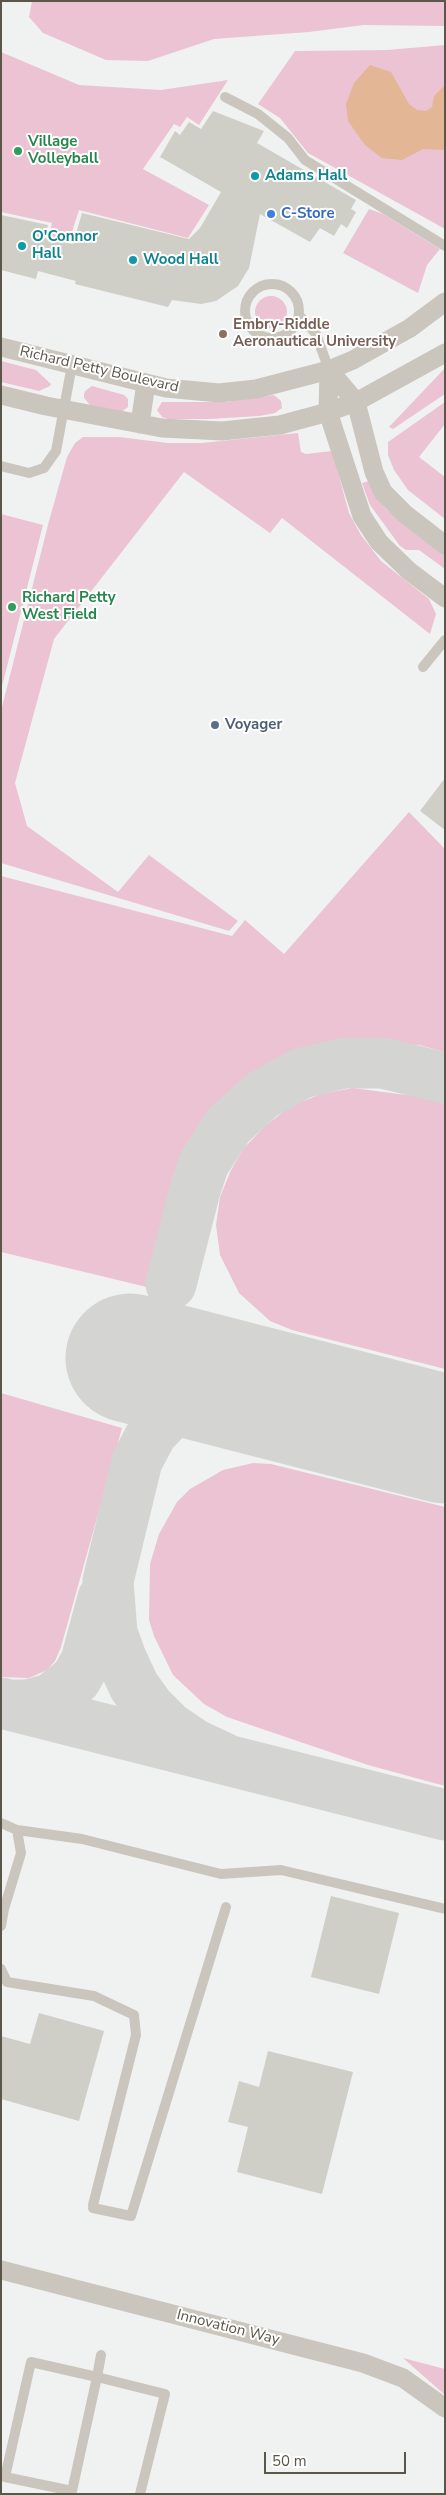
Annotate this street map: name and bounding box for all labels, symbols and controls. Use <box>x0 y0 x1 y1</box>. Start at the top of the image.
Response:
place label: Village Volleyball <box>28 133 99 168</box>
marker: Village Volleyball <box>12 145 24 157</box>
place label: Adams Hall <box>265 167 347 185</box>
marker: Adams Hall <box>249 170 261 182</box>
place label: C-Store <box>281 205 335 223</box>
marker: C-Store <box>265 208 277 220</box>
place label: O'Connor Hall <box>32 228 98 263</box>
marker: O'Connor Hall <box>16 240 28 252</box>
place label: Wood Hall <box>143 251 218 269</box>
marker: Wood Hall <box>127 254 139 266</box>
place label: Embry-Riddle Aeronautical University <box>233 316 396 351</box>
marker: Embry-Riddle Aeronautical University <box>217 328 229 340</box>
street label: Richard Petty Boulevard <box>18 343 180 397</box>
place label: Richard Petty West Field <box>22 589 116 624</box>
marker: Richard Petty West Field <box>6 601 18 613</box>
place label: Voyager <box>225 716 282 734</box>
marker: Voyager <box>209 719 221 731</box>
street label: Innovation Way <box>175 2307 281 2349</box>
scale bar <box>266 2442 408 2474</box>
text: 50 m <box>272 2451 307 2471</box>

